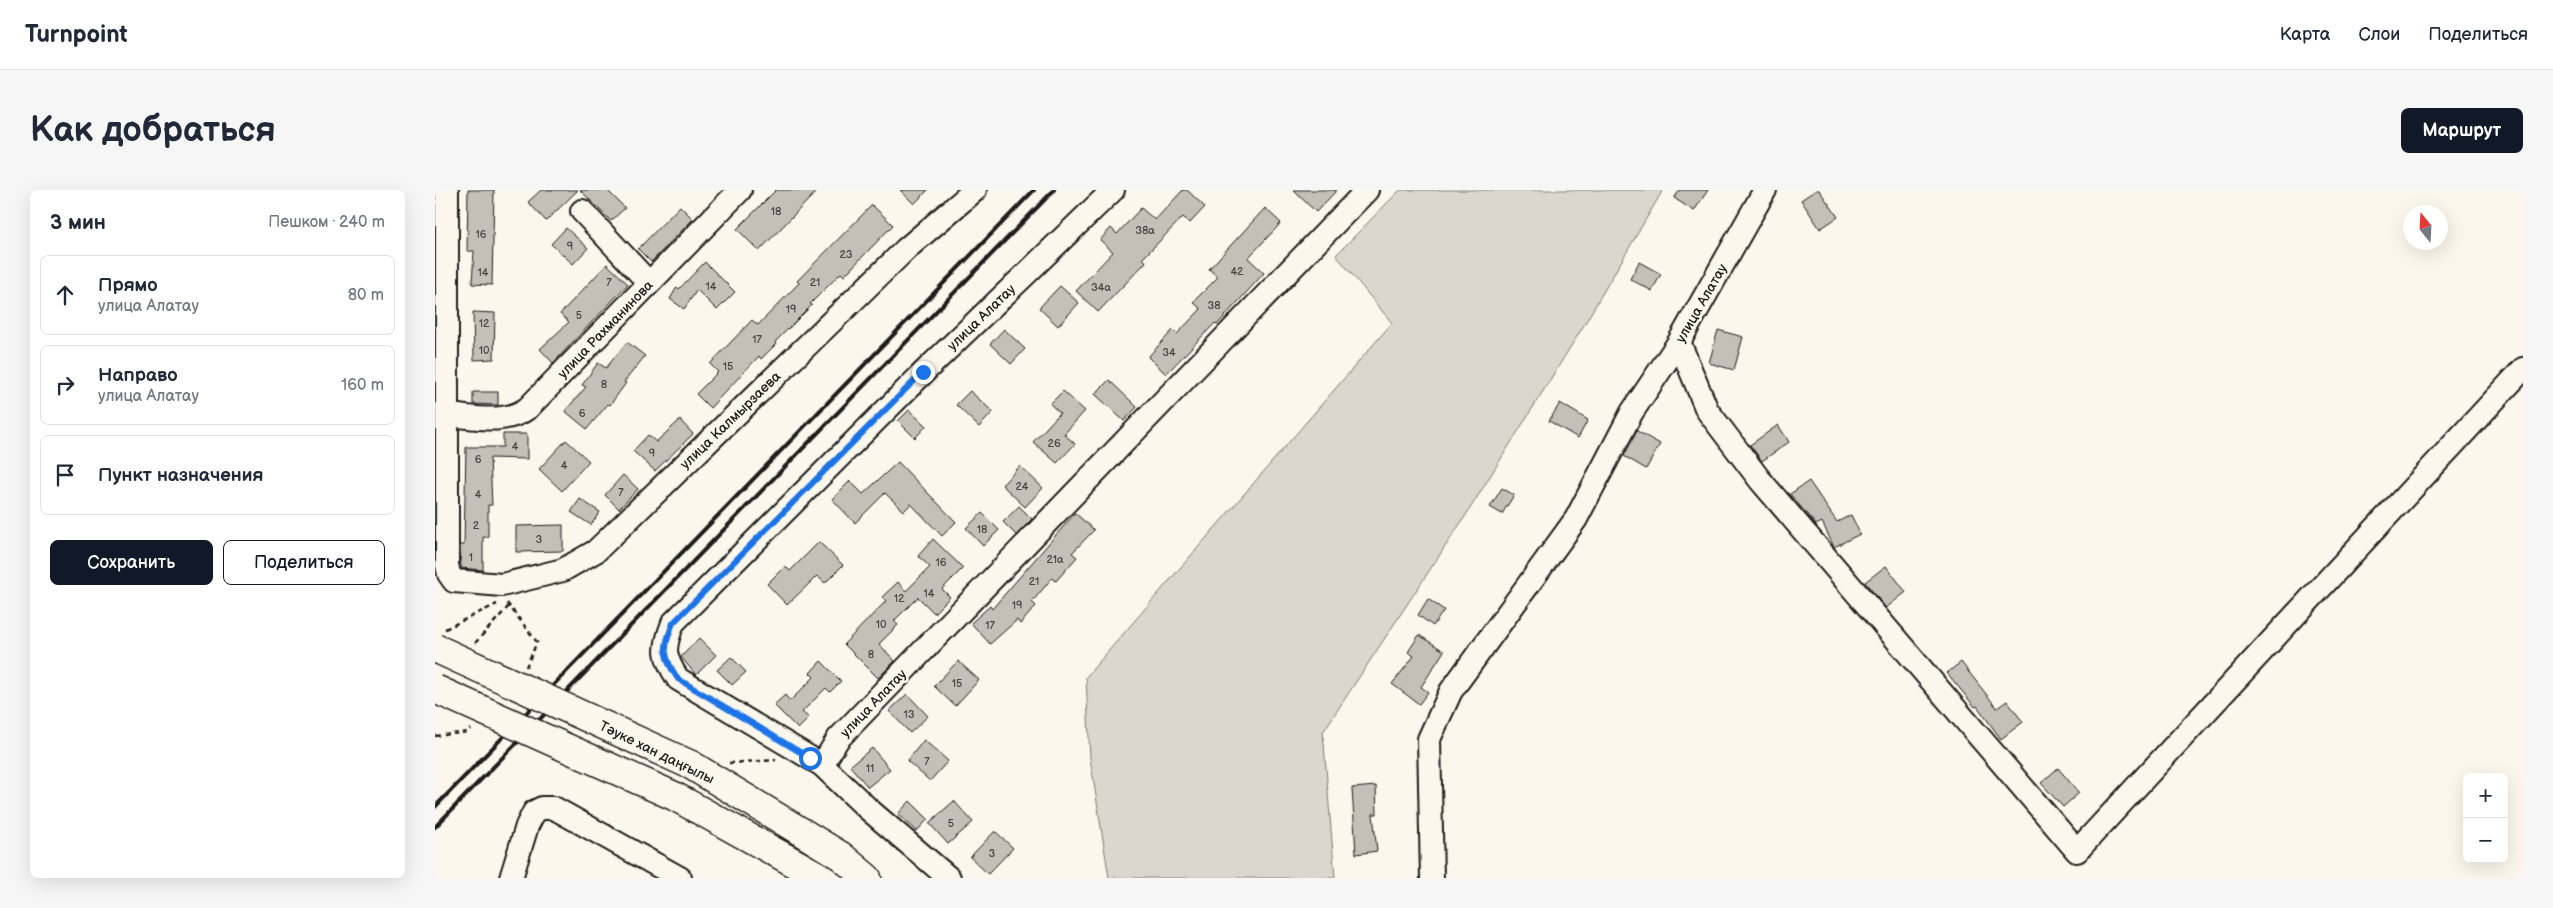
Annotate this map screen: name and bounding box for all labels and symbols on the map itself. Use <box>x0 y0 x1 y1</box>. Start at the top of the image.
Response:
house number: 18 <box>771 205 781 218</box>
north arrow <box>2403 205 2448 250</box>
house number: 38а <box>1135 224 1155 237</box>
house number: 16 <box>476 228 487 241</box>
house number: 9 <box>567 240 573 253</box>
house number: 23 <box>839 248 853 261</box>
street label: улица Алатау <box>1672 260 1731 346</box>
house number: 42 <box>1230 265 1244 278</box>
house number: 14 <box>478 266 489 279</box>
street label: улица Рахманинова <box>554 276 657 382</box>
house number: 7 <box>606 276 612 289</box>
house number: 21 <box>810 276 820 289</box>
house number: 14 <box>706 280 717 293</box>
street label: улица Алатау <box>944 280 1019 354</box>
house number: 34а <box>1091 281 1111 294</box>
house number: 38 <box>1207 299 1221 312</box>
house number: 19 <box>786 303 796 316</box>
house number: 5 <box>576 309 582 322</box>
house number: 12 <box>479 317 490 330</box>
house number: 17 <box>752 333 762 346</box>
house number: 10 <box>479 344 490 357</box>
house number: 34 <box>1162 346 1176 359</box>
house number: 15 <box>723 360 733 373</box>
route end <box>912 361 935 384</box>
street label: улица Калмырзаева <box>677 367 785 473</box>
house number: 8 <box>601 378 607 391</box>
house number: 6 <box>579 407 586 420</box>
house number: 26 <box>1047 437 1061 450</box>
house number: 4 <box>512 440 519 453</box>
house number: 9 <box>649 447 655 460</box>
house number: 6 <box>475 453 482 466</box>
house number: 4 <box>561 459 568 472</box>
house number: 24 <box>1015 480 1029 493</box>
house number: 7 <box>618 486 624 499</box>
house number: 4 <box>475 488 482 501</box>
house number: 2 <box>473 519 480 532</box>
house number: 18 <box>977 523 987 536</box>
house number: 3 <box>536 533 543 546</box>
house number: 1 <box>469 551 473 564</box>
house number: 21а <box>1046 553 1064 566</box>
house number: 16 <box>936 556 947 569</box>
house number: 21 <box>1029 575 1039 588</box>
house number: 14 <box>924 587 935 600</box>
house number: 12 <box>894 592 905 605</box>
house number: 19 <box>1012 599 1022 612</box>
house number: 10 <box>876 618 887 631</box>
house number: 17 <box>985 619 995 632</box>
house number: 8 <box>868 648 874 661</box>
street label: улица Алатау <box>837 665 910 741</box>
house number: 15 <box>952 677 962 690</box>
house number: 13 <box>903 708 915 721</box>
street label: Тәуке хан даңғылы <box>597 717 717 788</box>
route start <box>799 747 822 770</box>
house number: 7 <box>924 755 930 768</box>
house number: 11 <box>866 762 874 775</box>
house number: 5 <box>948 817 954 830</box>
house number: 3 <box>989 847 996 860</box>

